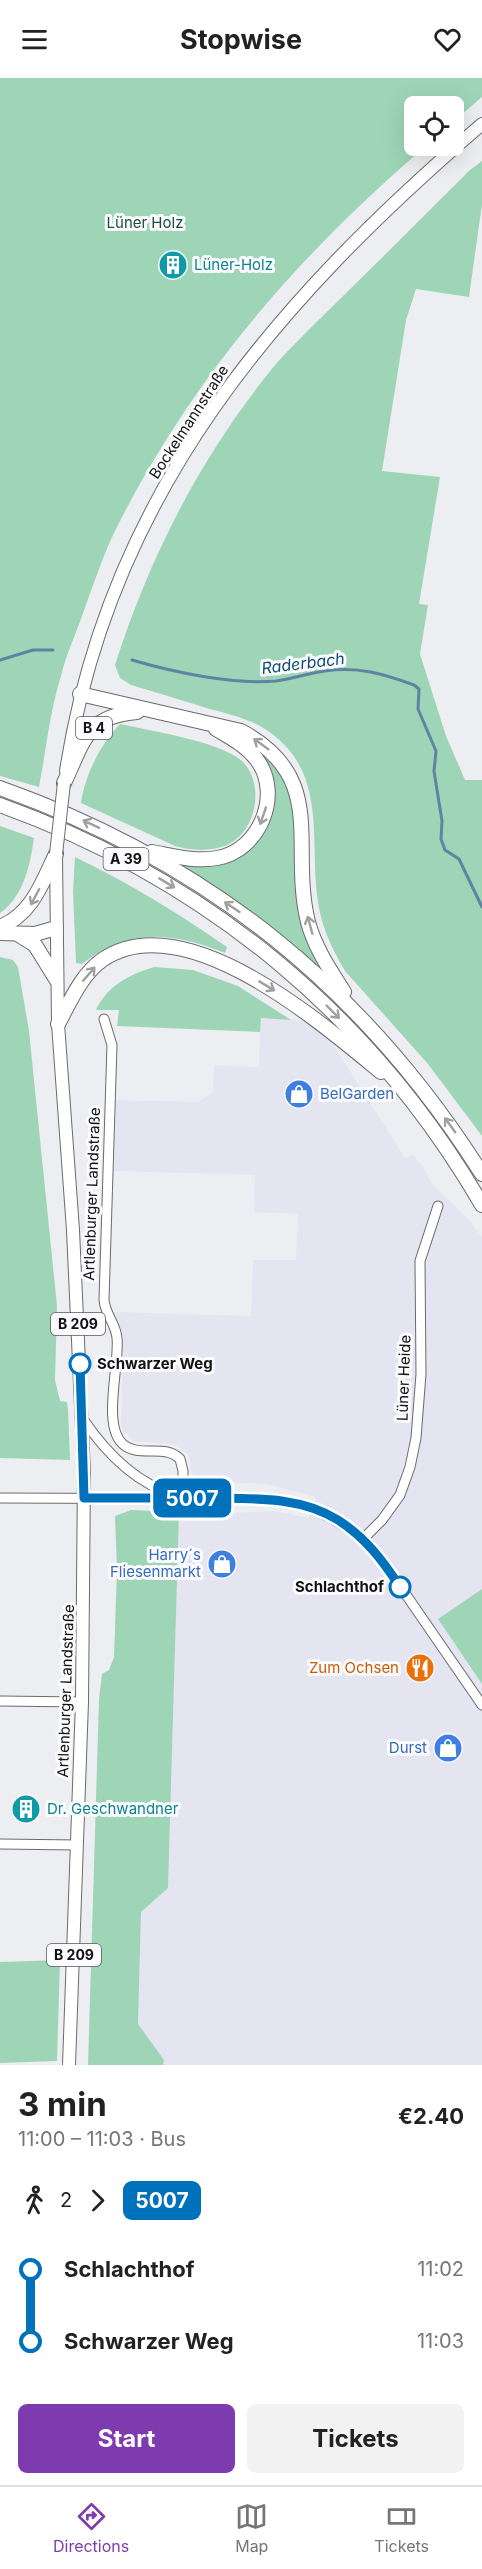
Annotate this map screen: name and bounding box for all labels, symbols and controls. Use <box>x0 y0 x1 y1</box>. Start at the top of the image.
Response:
icon: menu <box>18 23 51 56</box>
text: Stopwise <box>180 23 302 56</box>
icon: heart <box>431 23 464 56</box>
map controls <box>404 96 464 156</box>
button: locate <box>404 96 464 156</box>
park label: Lüner Holz <box>107 213 183 232</box>
building icon: Lüner-Holz <box>157 249 189 281</box>
place label: Lüner-Holz <box>194 255 273 274</box>
street label: Bockelmannstraße <box>145 361 232 482</box>
water label: Raderbach <box>260 648 346 678</box>
road number: B 4 <box>76 717 112 739</box>
one-way arrow <box>254 737 270 750</box>
one-way arrow <box>257 806 268 825</box>
one-way arrow <box>83 818 101 830</box>
road number: A 39 <box>104 848 148 870</box>
one-way arrow <box>158 877 175 889</box>
one-way arrow <box>29 887 40 905</box>
one-way arrow <box>225 901 241 913</box>
one-way arrow <box>303 915 315 934</box>
one-way arrow <box>82 966 95 982</box>
one-way arrow <box>258 980 275 992</box>
one-way arrow <box>326 1004 341 1019</box>
shop icon: BelGarden <box>283 1078 315 1110</box>
place label: BelGarden <box>320 1084 394 1103</box>
street label: Artlenburger Landstraße <box>79 1107 104 1281</box>
one-way arrow <box>443 1118 456 1134</box>
road number: B 209 <box>51 1313 105 1335</box>
street label: Lüner Heide <box>393 1335 415 1421</box>
marker: Schwarzer Weg <box>69 1353 91 1375</box>
place label: Schwarzer Weg <box>97 1354 213 1373</box>
line badge: 5007 <box>150 1478 234 1518</box>
text: 5007 <box>165 1486 219 1511</box>
place label: Harry´s Fliesenmarkt <box>110 1545 201 1581</box>
shop icon: Harry´s Fliesenmarkt <box>206 1548 238 1580</box>
marker: Schlachthof <box>389 1576 411 1598</box>
place label: Schlachthof <box>295 1577 384 1596</box>
street label: Artlenburger Landstraße <box>53 1604 78 1778</box>
restaurant icon: Zum Ochsen <box>404 1652 436 1684</box>
place label: Zum Ochsen <box>309 1658 399 1677</box>
shop icon: Durst <box>432 1732 464 1764</box>
place label: Durst <box>389 1738 427 1757</box>
building icon: Dr. Geschwandner <box>10 1793 42 1825</box>
place label: Dr. Geschwandner <box>47 1799 179 1818</box>
road number: B 209 <box>47 1944 101 1966</box>
text: 3 min <box>18 2084 107 2124</box>
text: €2.40 <box>398 2103 464 2129</box>
text: 11:00 – 11:03 · Bus <box>18 2127 186 2151</box>
icon: walk <box>18 2184 51 2217</box>
icon: forward <box>81 2184 114 2217</box>
text: 2 <box>60 2188 72 2212</box>
text: 5007 <box>135 2188 189 2213</box>
text: Schlachthof <box>64 2256 194 2282</box>
text: 11:02 <box>417 2257 464 2281</box>
text: Schwarzer Weg <box>64 2328 234 2354</box>
text: 11:03 <box>417 2329 464 2353</box>
button: Start <box>18 2404 235 2473</box>
button: Tickets <box>247 2404 464 2473</box>
tab: Directions <box>53 2500 129 2556</box>
tab: Map <box>235 2500 268 2556</box>
tab: Tickets <box>374 2500 429 2556</box>

